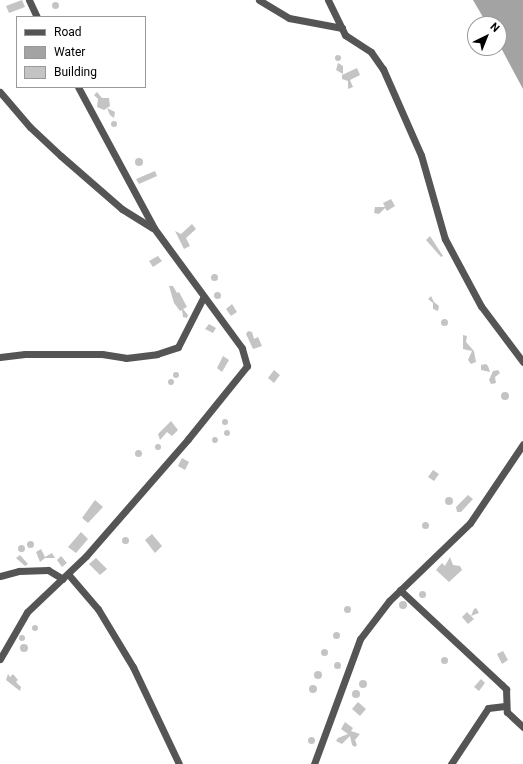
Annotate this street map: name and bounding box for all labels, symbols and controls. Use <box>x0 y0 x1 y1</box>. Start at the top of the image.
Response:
legend <box>16 16 146 88</box>
north arrow <box>467 16 507 56</box>
text: N <box>488 20 502 35</box>
text: Road <box>54 25 82 39</box>
text: Water <box>54 45 85 59</box>
text: Building <box>54 65 97 79</box>

